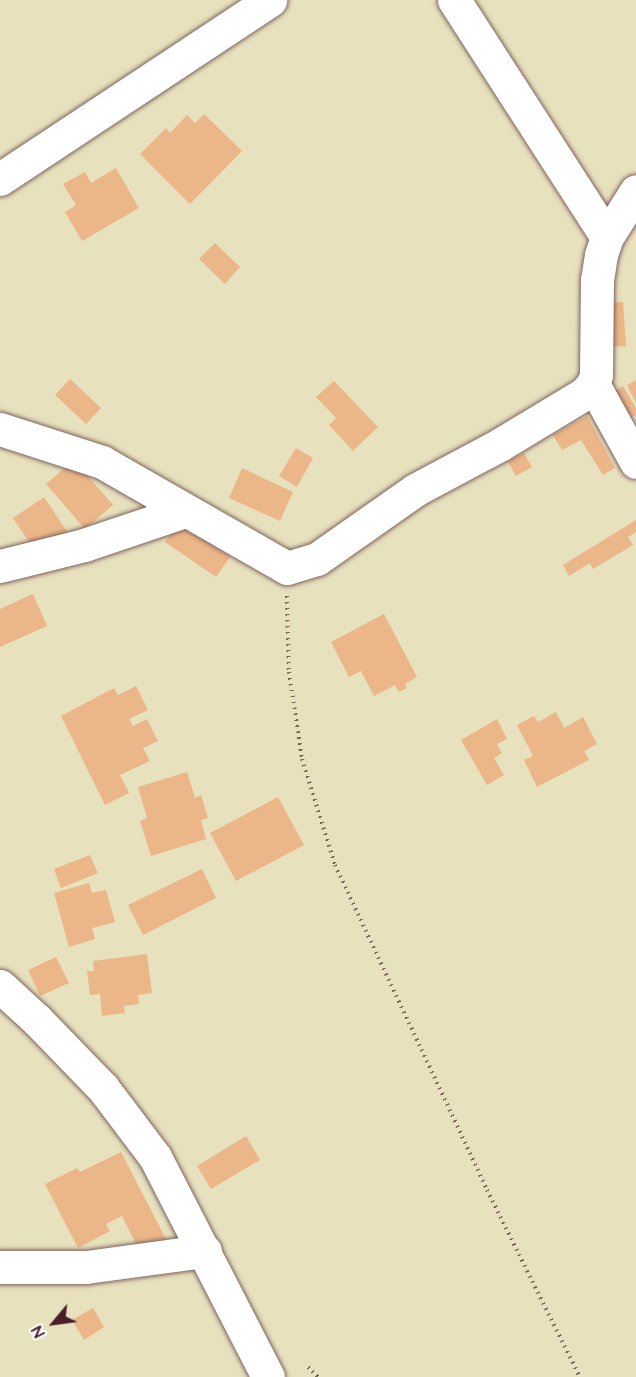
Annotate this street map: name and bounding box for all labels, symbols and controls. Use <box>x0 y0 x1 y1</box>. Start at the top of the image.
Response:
north arrow <box>24 1293 84 1353</box>
text: N <box>26 1322 50 1341</box>

